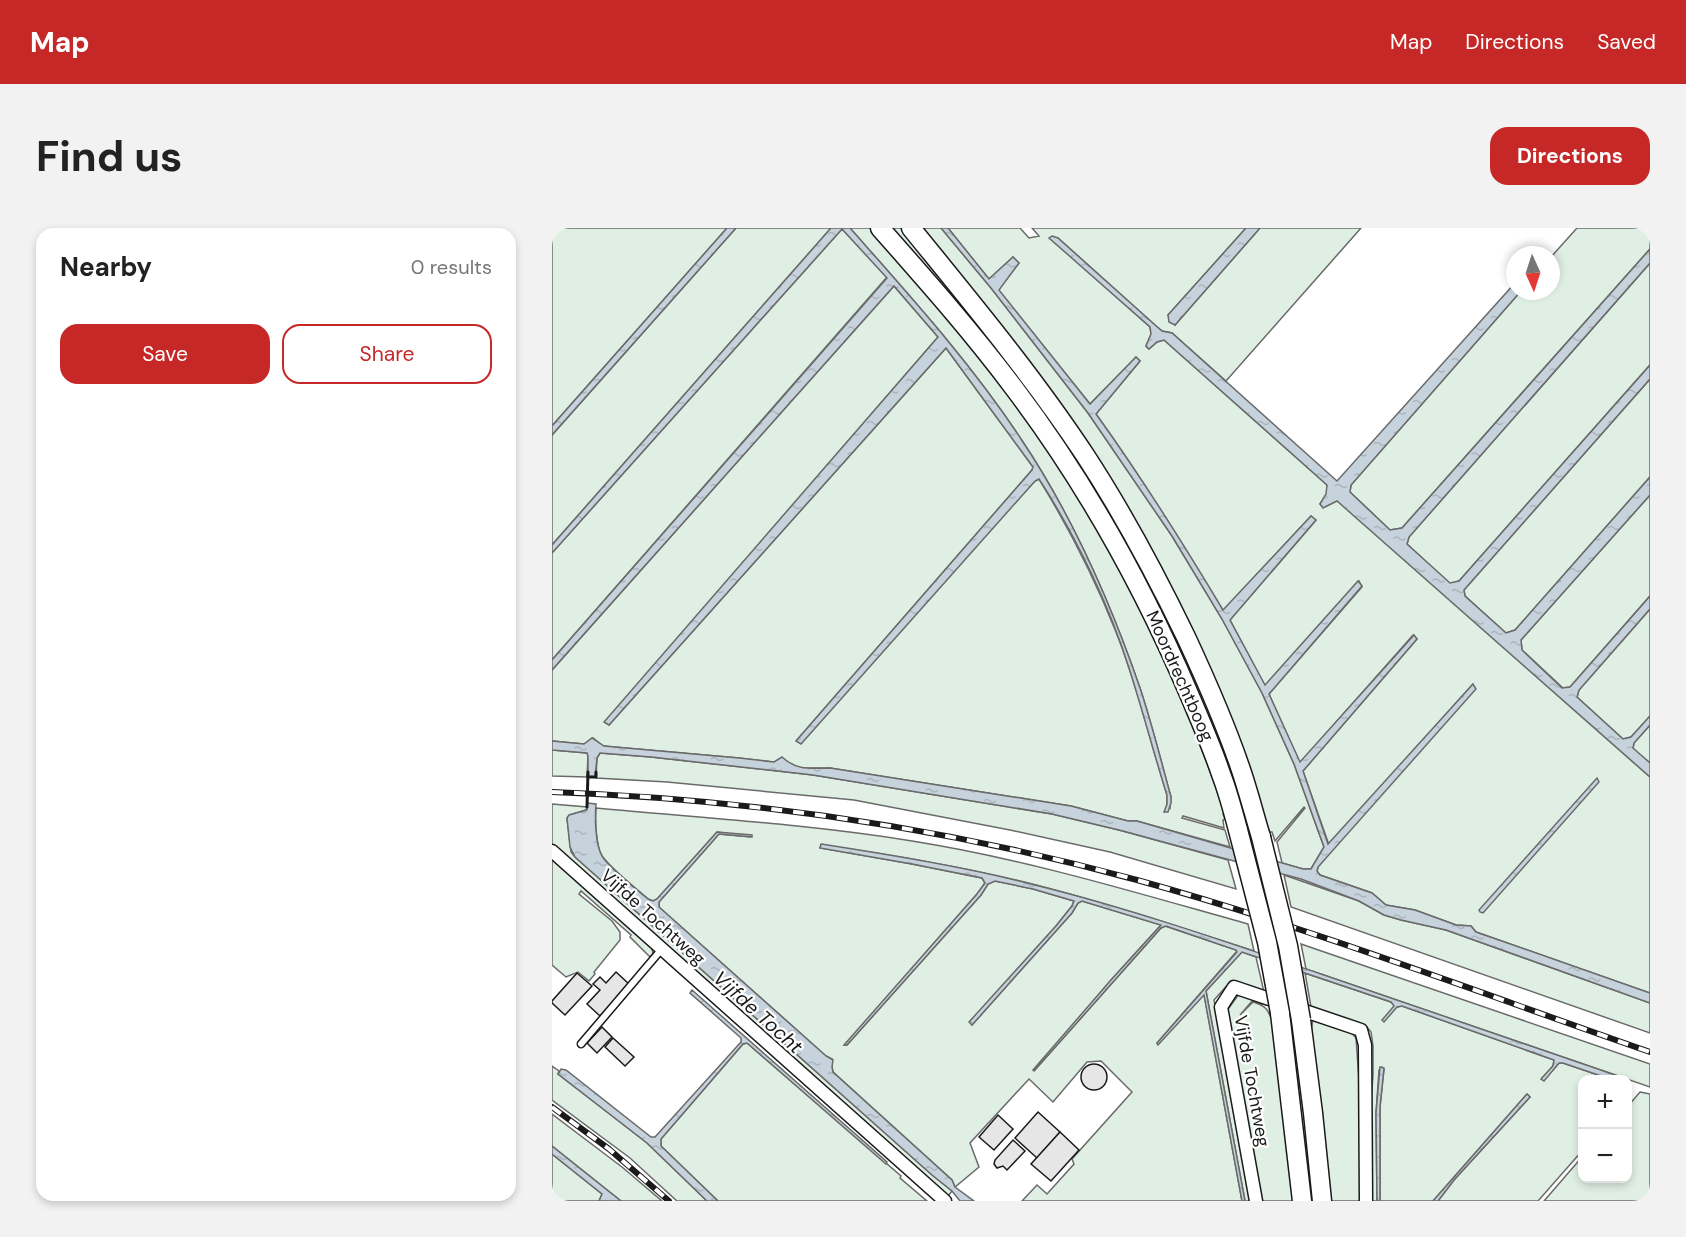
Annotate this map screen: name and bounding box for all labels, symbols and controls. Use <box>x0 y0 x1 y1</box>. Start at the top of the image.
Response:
text: Map <box>30 24 90 61</box>
text: Map <box>1390 28 1432 56</box>
text: Directions <box>1465 28 1564 56</box>
text: Saved <box>1597 28 1656 56</box>
button: Directions <box>1490 127 1650 185</box>
text: Find us <box>36 129 182 184</box>
north arrow <box>1506 246 1560 300</box>
text: Nearby <box>60 250 152 284</box>
text: 0 results <box>411 254 492 280</box>
button: Save <box>60 324 270 384</box>
button: Share <box>282 324 492 384</box>
street label: Moordrechtboog <box>1140 607 1220 745</box>
street label: Vijfde Tochtweg <box>595 863 711 971</box>
water label: Vijfde Tocht <box>708 965 808 1059</box>
street label: Vijfde Tochtweg <box>1229 1013 1275 1149</box>
map controls <box>1578 1075 1632 1183</box>
button: + <box>1578 1075 1632 1129</box>
button: − <box>1578 1129 1632 1183</box>

